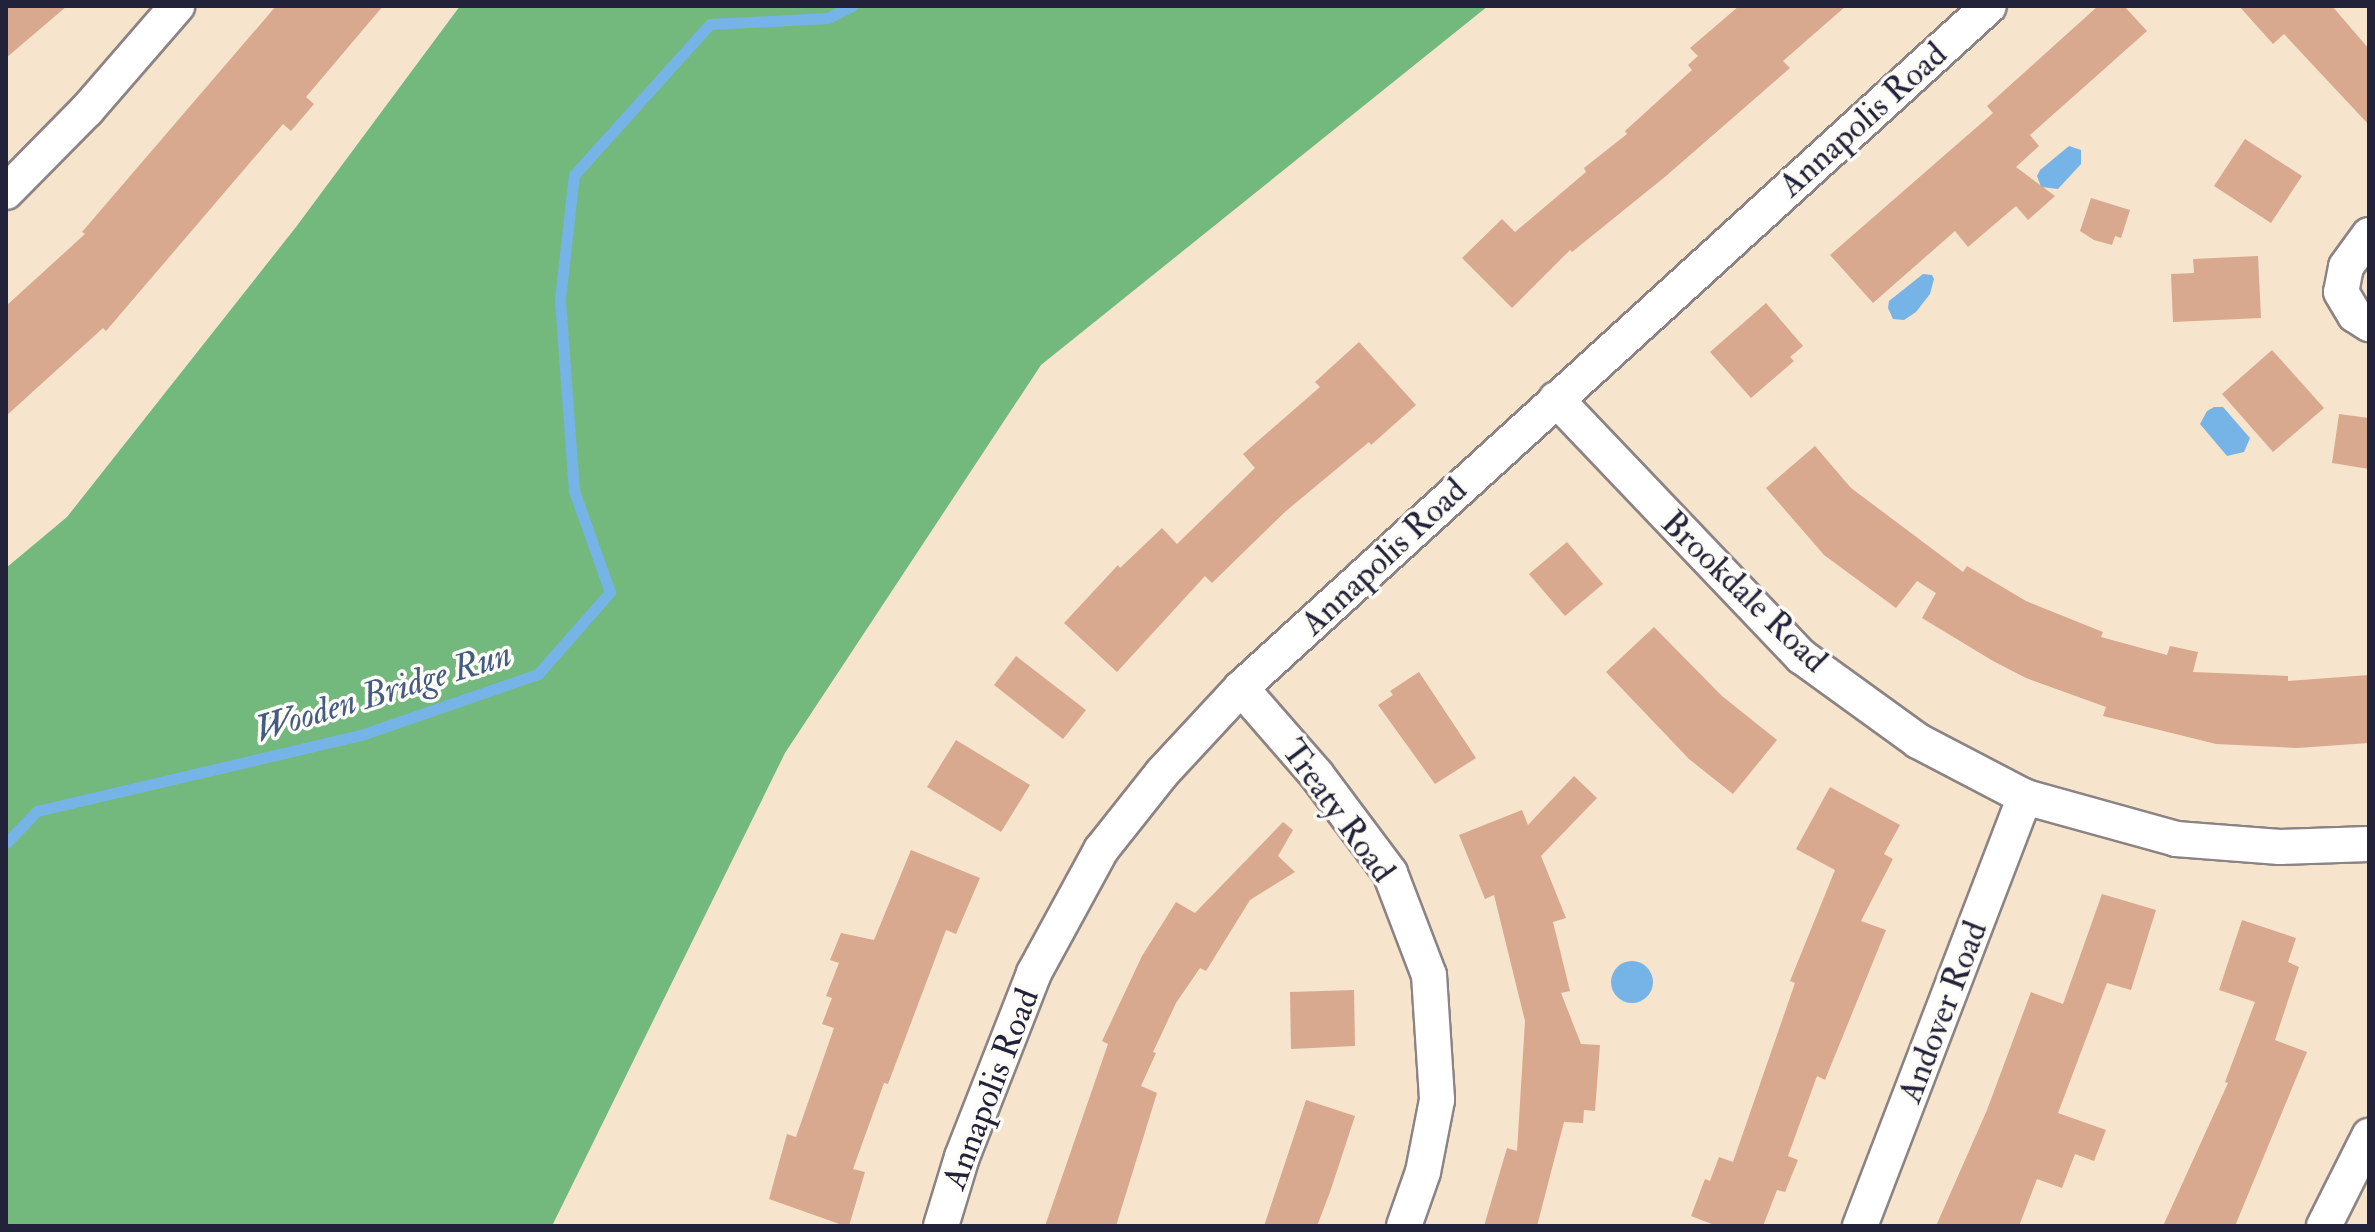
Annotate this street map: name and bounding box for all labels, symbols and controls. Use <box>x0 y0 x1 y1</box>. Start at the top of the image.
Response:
street label: Annapolis Road <box>1771 34 1955 206</box>
street label: Annapolis Road <box>1293 470 1475 644</box>
street label: Brookdale Road <box>1653 503 1835 681</box>
water label: Wooden Bridge Run <box>249 632 517 752</box>
street label: Treaty Road <box>1273 732 1403 890</box>
street label: Andover Road <box>1890 915 1996 1109</box>
street label: Annapolis Road <box>934 983 1048 1195</box>

